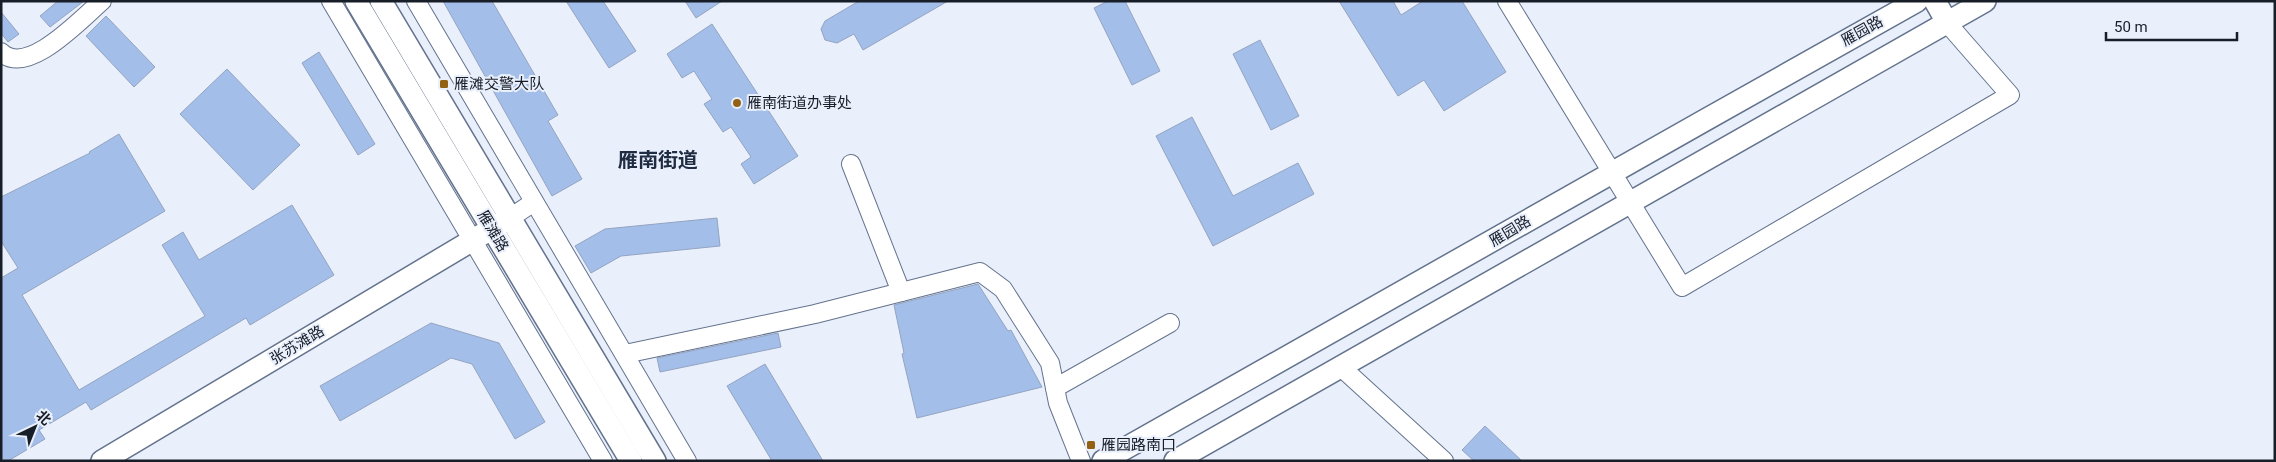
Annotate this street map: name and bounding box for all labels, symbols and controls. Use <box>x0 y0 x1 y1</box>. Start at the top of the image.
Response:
scale bar <box>2106 10 2237 42</box>
street label: 雁园路 <box>1838 12 1886 50</box>
text: 50 m <box>2114 18 2148 36</box>
place label: 雁滩交警大队 <box>454 75 544 93</box>
marker: 雁滩交警大队 <box>438 78 450 90</box>
place label: 雁南街道办事处 <box>747 94 852 112</box>
marker: 雁南街道办事处 <box>731 97 743 109</box>
district label: 雁南街道 <box>618 148 698 172</box>
street label: 雁滩路 <box>474 207 512 255</box>
street label: 雁园路 <box>1486 212 1534 250</box>
street label: 张苏滩路 <box>267 322 327 368</box>
north arrow <box>10 402 60 452</box>
text: 北 <box>33 407 54 428</box>
place label: 雁园路南口 <box>1101 436 1176 454</box>
marker: 雁园路南口 <box>1085 439 1097 451</box>

